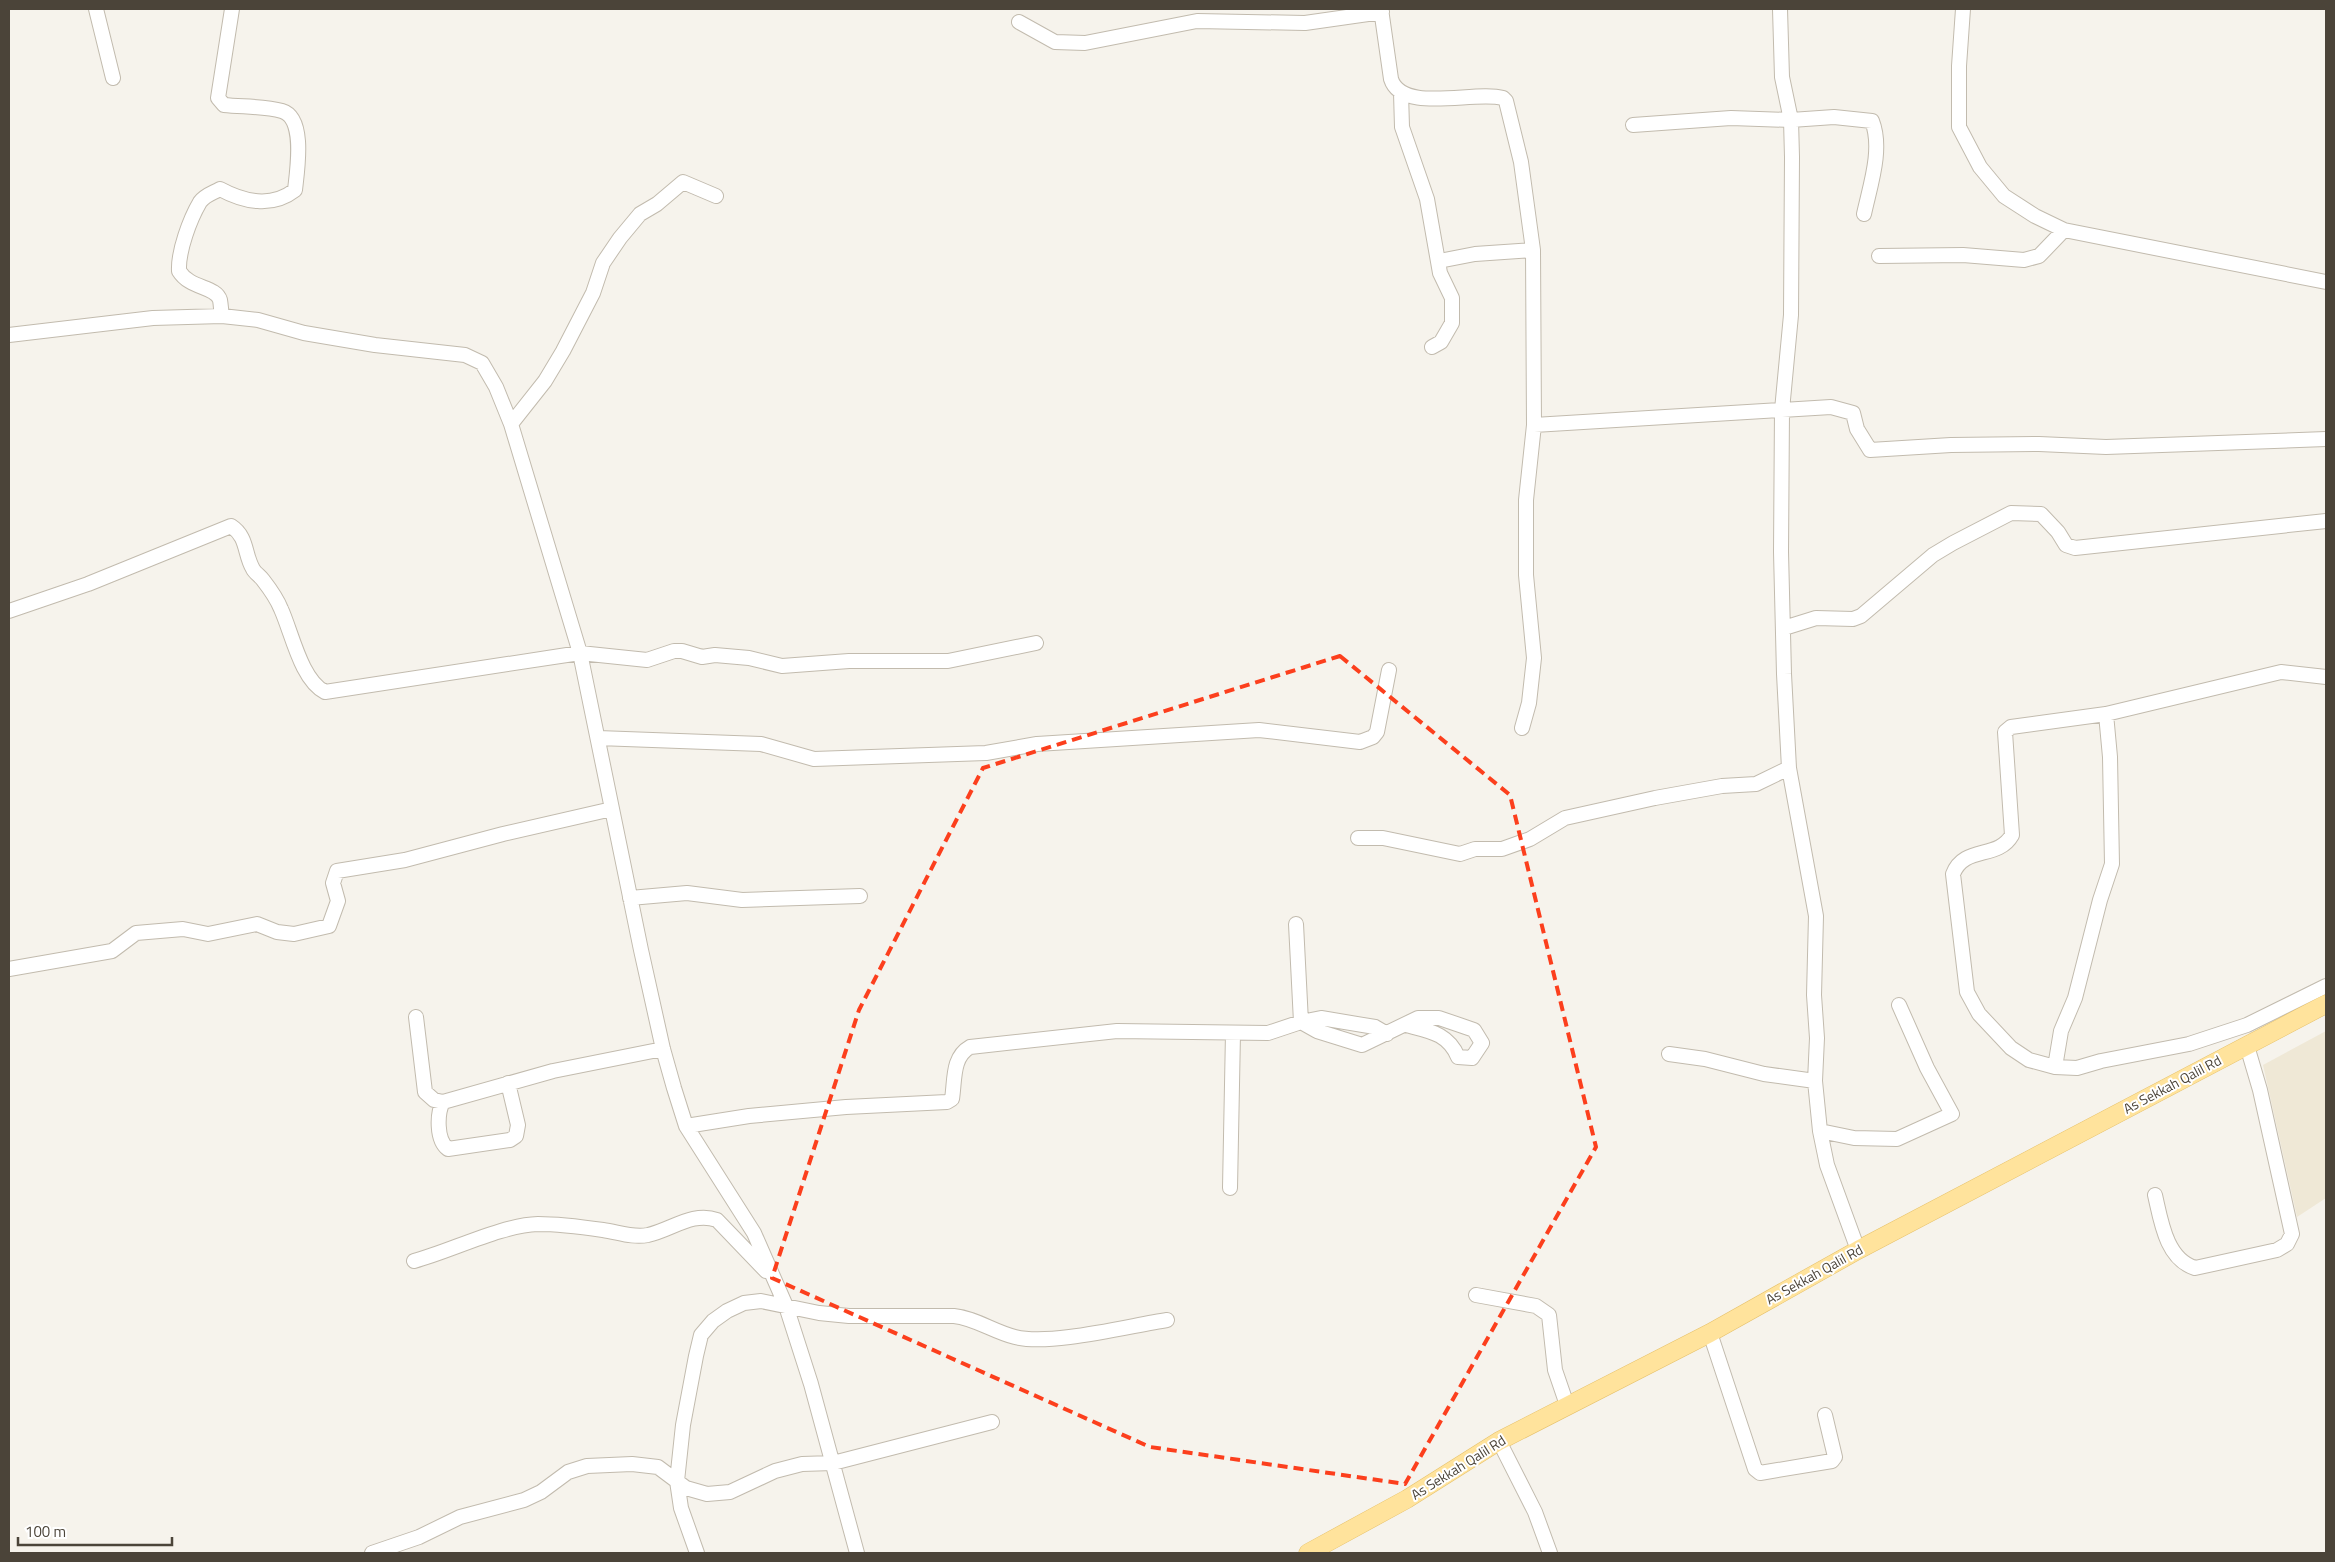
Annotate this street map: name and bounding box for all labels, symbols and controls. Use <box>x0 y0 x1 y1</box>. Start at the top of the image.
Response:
street label: As Sekkah Qalil Rd <box>2119 1049 2225 1119</box>
street label: As Sekkah Qalil Rd <box>1762 1239 1866 1309</box>
street label: As Sekkah Qalil Rd <box>1406 1429 1510 1505</box>
scale bar <box>18 1514 171 1546</box>
text: 100 m <box>25 1520 66 1543</box>

